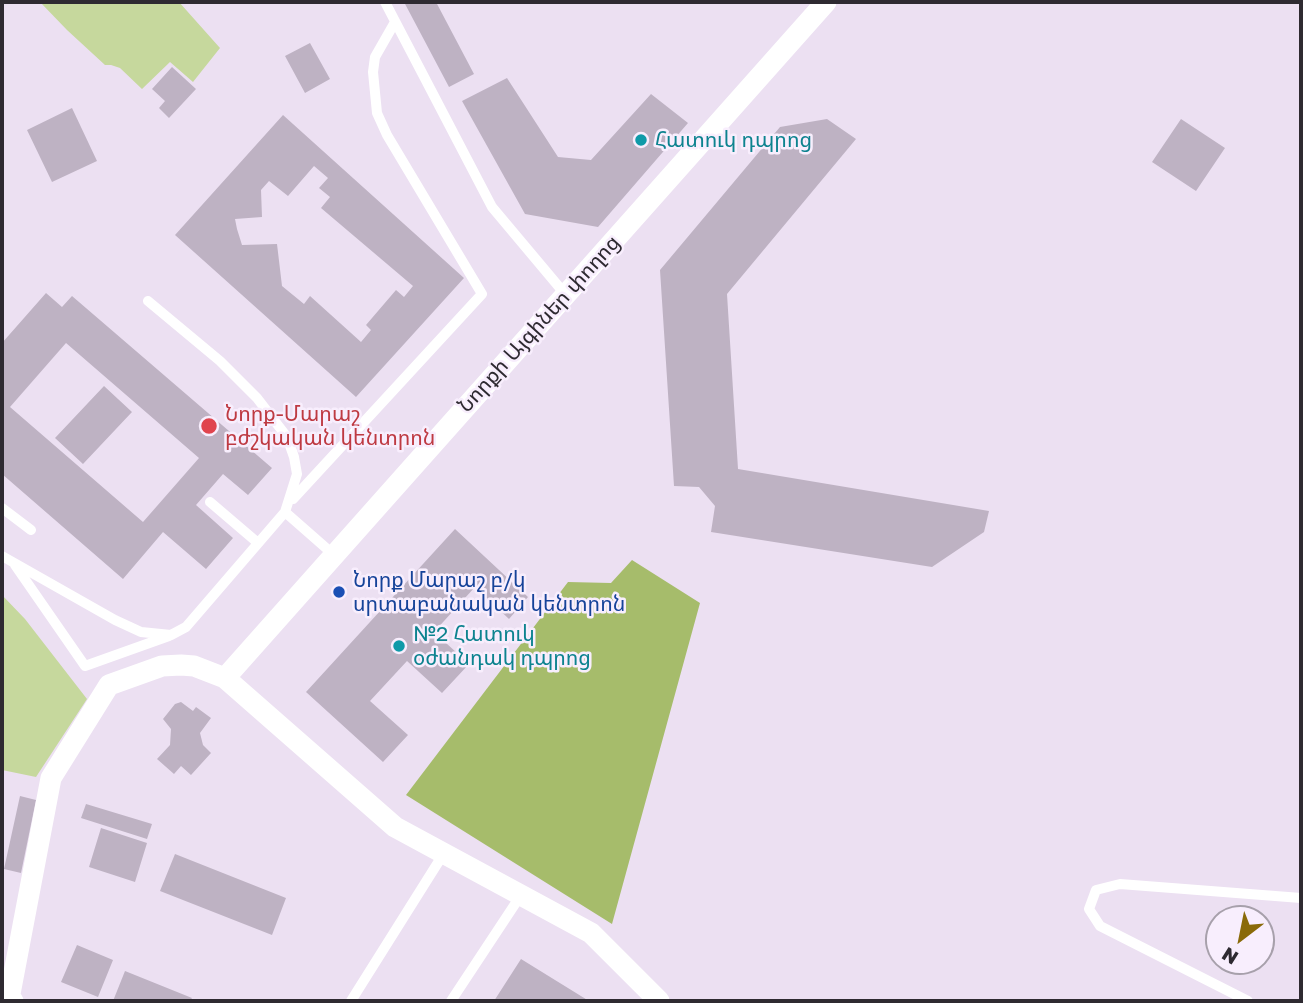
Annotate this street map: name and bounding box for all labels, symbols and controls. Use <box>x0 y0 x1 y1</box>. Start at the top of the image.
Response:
place label: Հատուկ դպրոց <box>655 127 812 153</box>
marker: Հատուկ դպրոց <box>633 132 649 148</box>
street label: Նորքի Այգիներ փողոց <box>453 230 625 418</box>
place label: Նորք-Մարաշ բժշկական կենտրոն <box>225 401 435 451</box>
marker: Նորք-Մարաշ բժշկական կենտրոն <box>199 416 219 436</box>
place label: Նորք Մարաշ բ/կ սրտաբանական կենտրոն <box>353 567 625 617</box>
marker: Նորք Մարաշ բ/կ սրտաբանական կենտրոն <box>331 584 347 600</box>
place label: №2 Հատուկ օժանդակ դպրոց <box>413 621 591 671</box>
marker: №2 Հատուկ օժանդակ դպրոց <box>391 638 407 654</box>
north arrow <box>1205 905 1275 975</box>
text: N <box>1217 943 1242 970</box>

